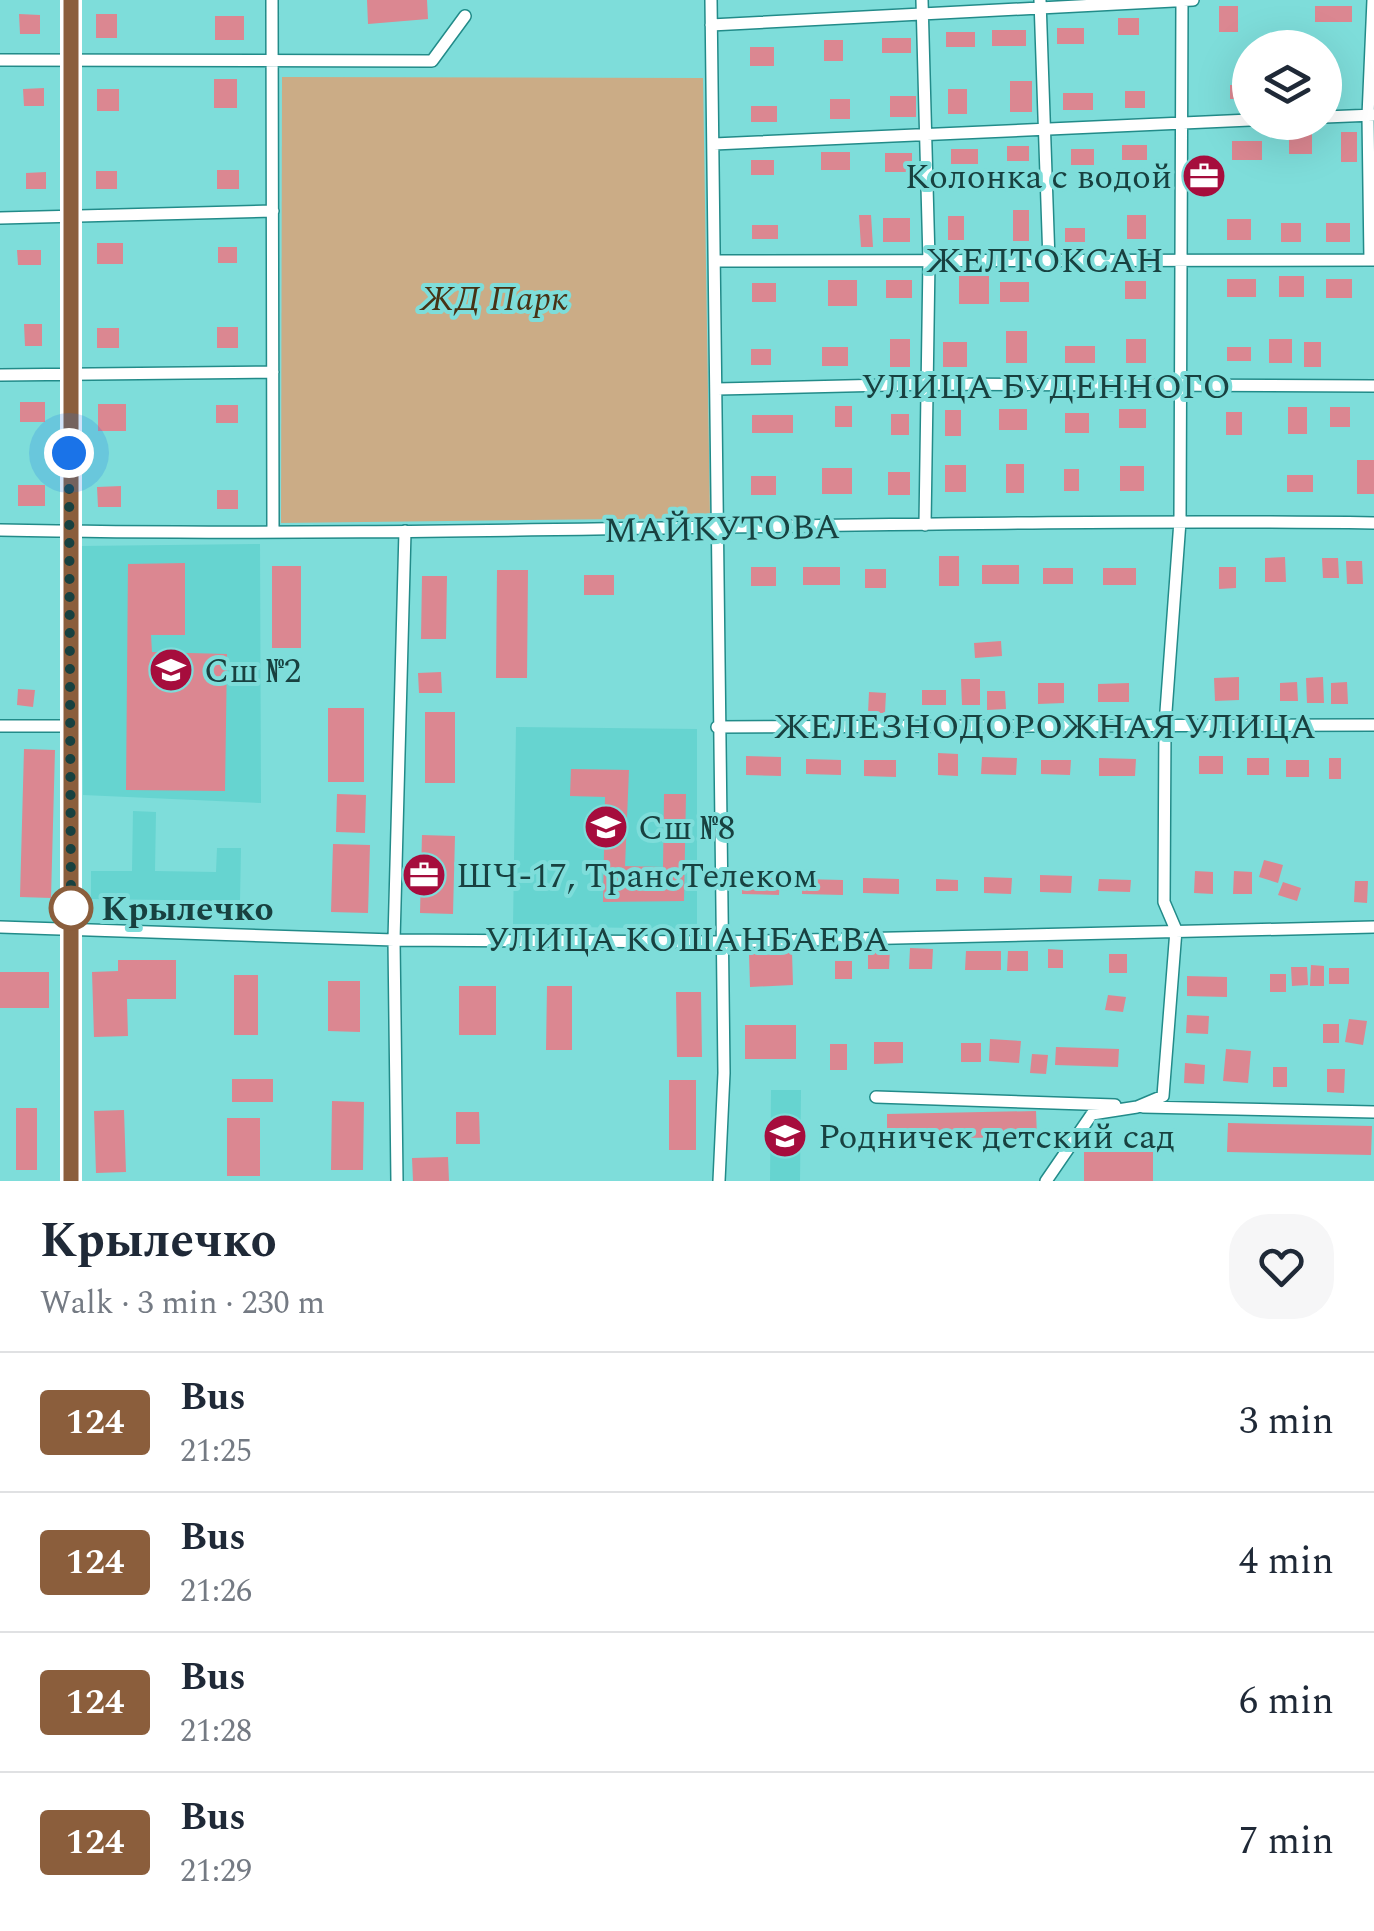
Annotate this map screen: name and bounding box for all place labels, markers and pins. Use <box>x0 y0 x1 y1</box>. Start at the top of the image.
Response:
place label: Колонка с водой <box>905 151 1172 204</box>
office icon: Колонка с водой <box>1181 153 1227 199</box>
place label: Сш №2 <box>204 645 301 698</box>
school or university icon: Сш №2 <box>148 647 194 693</box>
place label: Сш №8 <box>638 802 735 855</box>
school or university icon: Сш №8 <box>583 804 629 850</box>
place label: ШЧ-17, ТрансТелеком <box>456 850 818 903</box>
office icon: ШЧ-17, ТрансТелеком <box>401 852 447 898</box>
place label: Крылечко <box>101 883 274 936</box>
marker: Крылечко <box>50 887 92 929</box>
place label: Родничек детский сад <box>818 1111 1175 1164</box>
school or university icon: Родничек детский сад <box>762 1113 808 1159</box>

